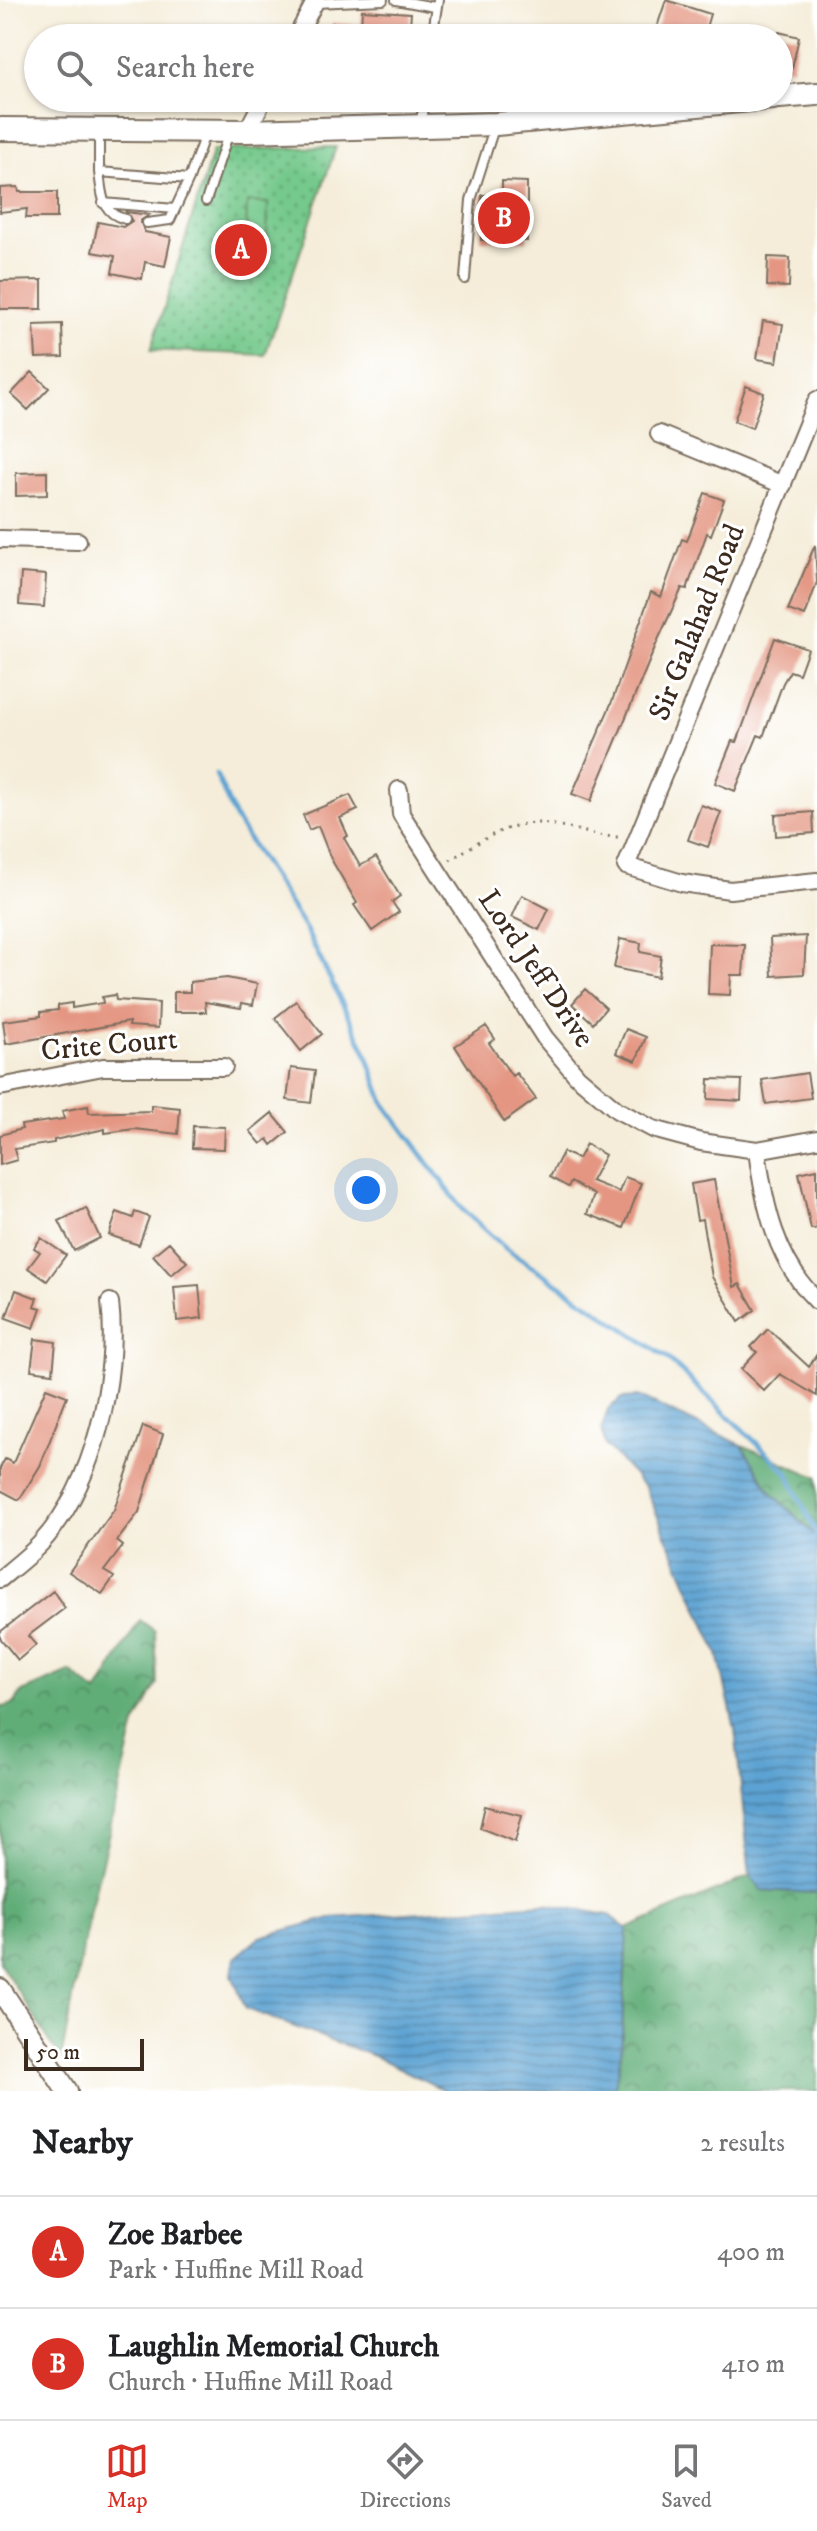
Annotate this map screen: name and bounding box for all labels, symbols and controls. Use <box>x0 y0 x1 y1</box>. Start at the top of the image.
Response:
search box <box>24 24 793 112</box>
icon: search <box>52 46 96 90</box>
text: Search here <box>116 50 255 87</box>
pin: B <box>478 188 530 248</box>
pin: A <box>215 220 267 280</box>
street label: Sir Galahad Road <box>641 519 754 726</box>
street label: Lord Jeff Drive <box>469 883 602 1055</box>
street label: Crite Court <box>39 1021 179 1070</box>
your location <box>346 1170 386 1210</box>
scale bar <box>24 2035 144 2071</box>
text: 50 m <box>36 2039 80 2066</box>
text: Nearby <box>32 2122 133 2164</box>
text: 2 results <box>700 2127 785 2160</box>
text: Zoe Barbee <box>108 2217 243 2254</box>
text: A <box>50 2236 66 2269</box>
text: 400 m <box>717 2236 785 2269</box>
text: Park · Huffine Mill Road <box>108 2254 364 2287</box>
text: Laughlin Memorial Church <box>108 2329 439 2366</box>
text: B <box>50 2348 66 2381</box>
text: 410 m <box>721 2348 785 2381</box>
text: Church · Huffine Mill Road <box>108 2366 393 2399</box>
tab: Map <box>105 2439 149 2514</box>
tab: Directions <box>360 2439 451 2514</box>
tab: Saved <box>661 2439 712 2514</box>

